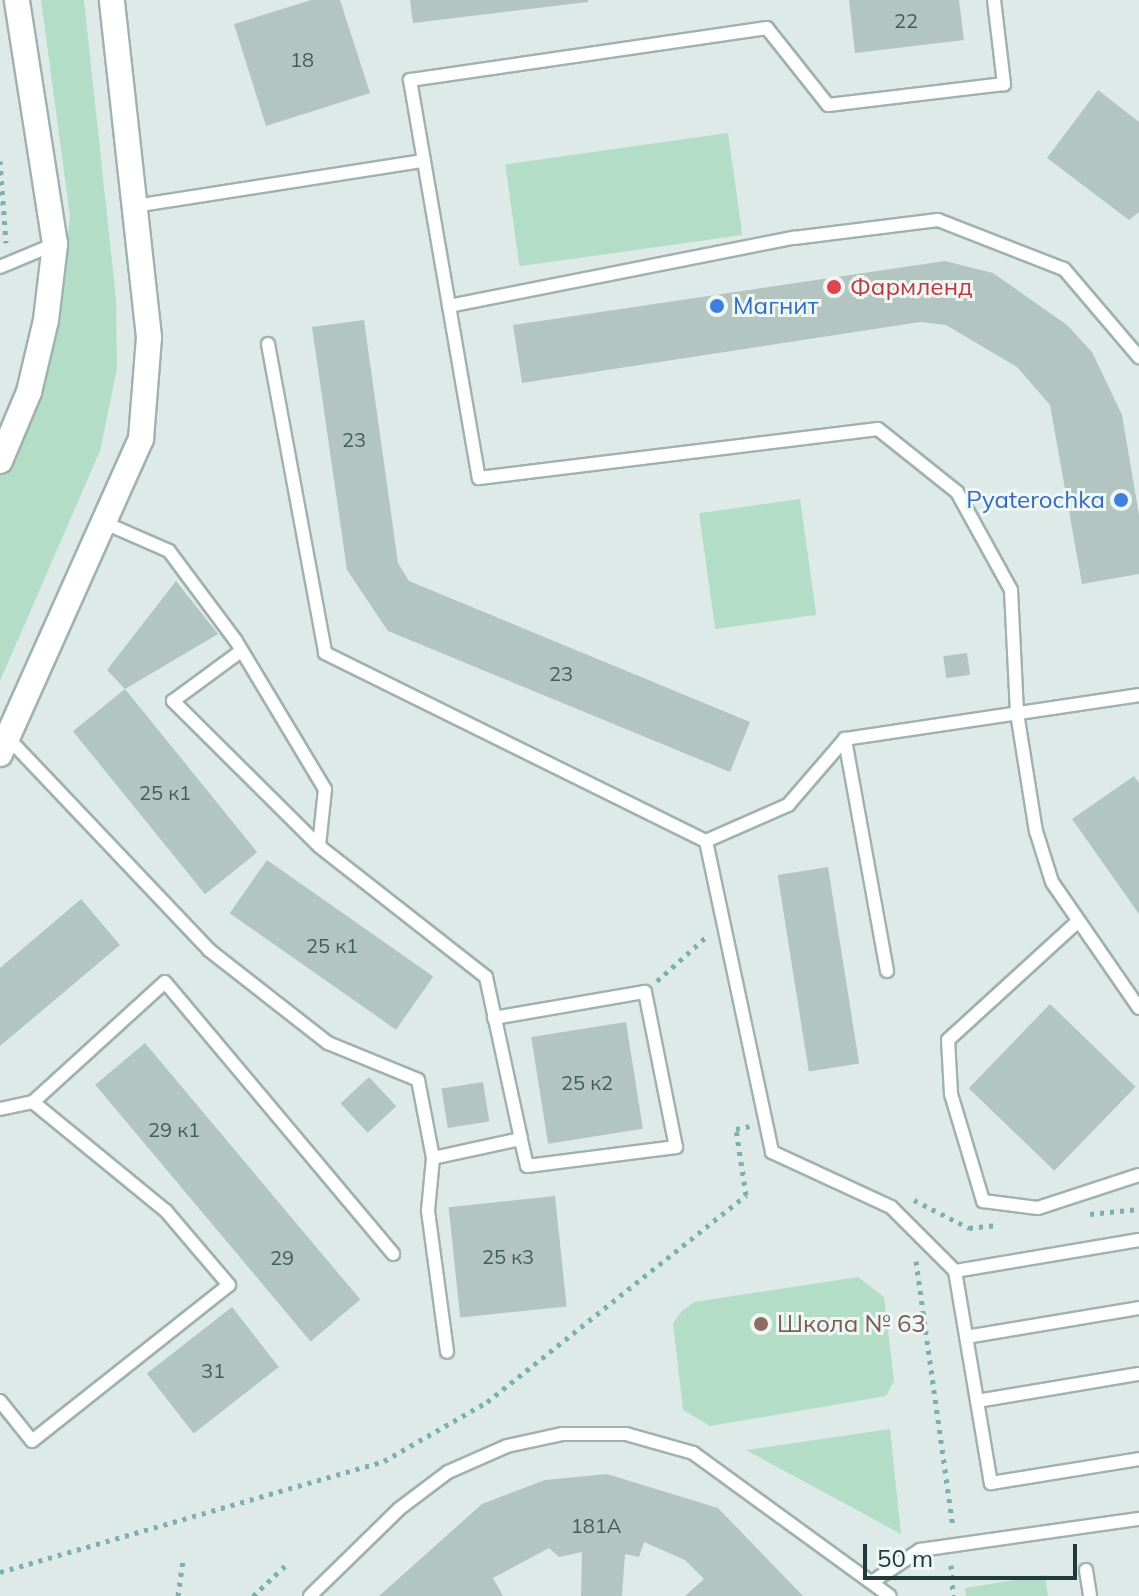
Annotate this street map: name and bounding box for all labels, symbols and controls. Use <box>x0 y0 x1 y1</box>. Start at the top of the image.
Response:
house number: 22 <box>894 8 918 32</box>
house number: 18 <box>290 47 314 71</box>
place label: Фармленд <box>850 273 973 301</box>
marker: Фармленд <box>825 278 843 296</box>
place label: Магнит <box>733 292 818 320</box>
marker: Магнит <box>708 297 726 315</box>
house number: 23 <box>342 427 366 451</box>
place label: Pyaterochka <box>966 486 1105 514</box>
marker: Pyaterochka <box>1112 491 1130 509</box>
house number: 23 <box>549 661 573 685</box>
house number: 25 к1 <box>139 780 191 804</box>
house number: 25 к1 <box>306 933 358 957</box>
house number: 25 к2 <box>561 1070 613 1094</box>
house number: 29 к1 <box>148 1117 200 1141</box>
house number: 25 к3 <box>482 1244 534 1268</box>
house number: 29 <box>270 1245 294 1269</box>
place label: Школа № 63 <box>777 1310 926 1338</box>
marker: Школа № 63 <box>752 1315 770 1333</box>
house number: 31 <box>201 1358 225 1382</box>
house number: 181А <box>571 1513 621 1537</box>
scale bar <box>867 1528 1081 1578</box>
text: 50 m <box>877 1543 933 1573</box>

